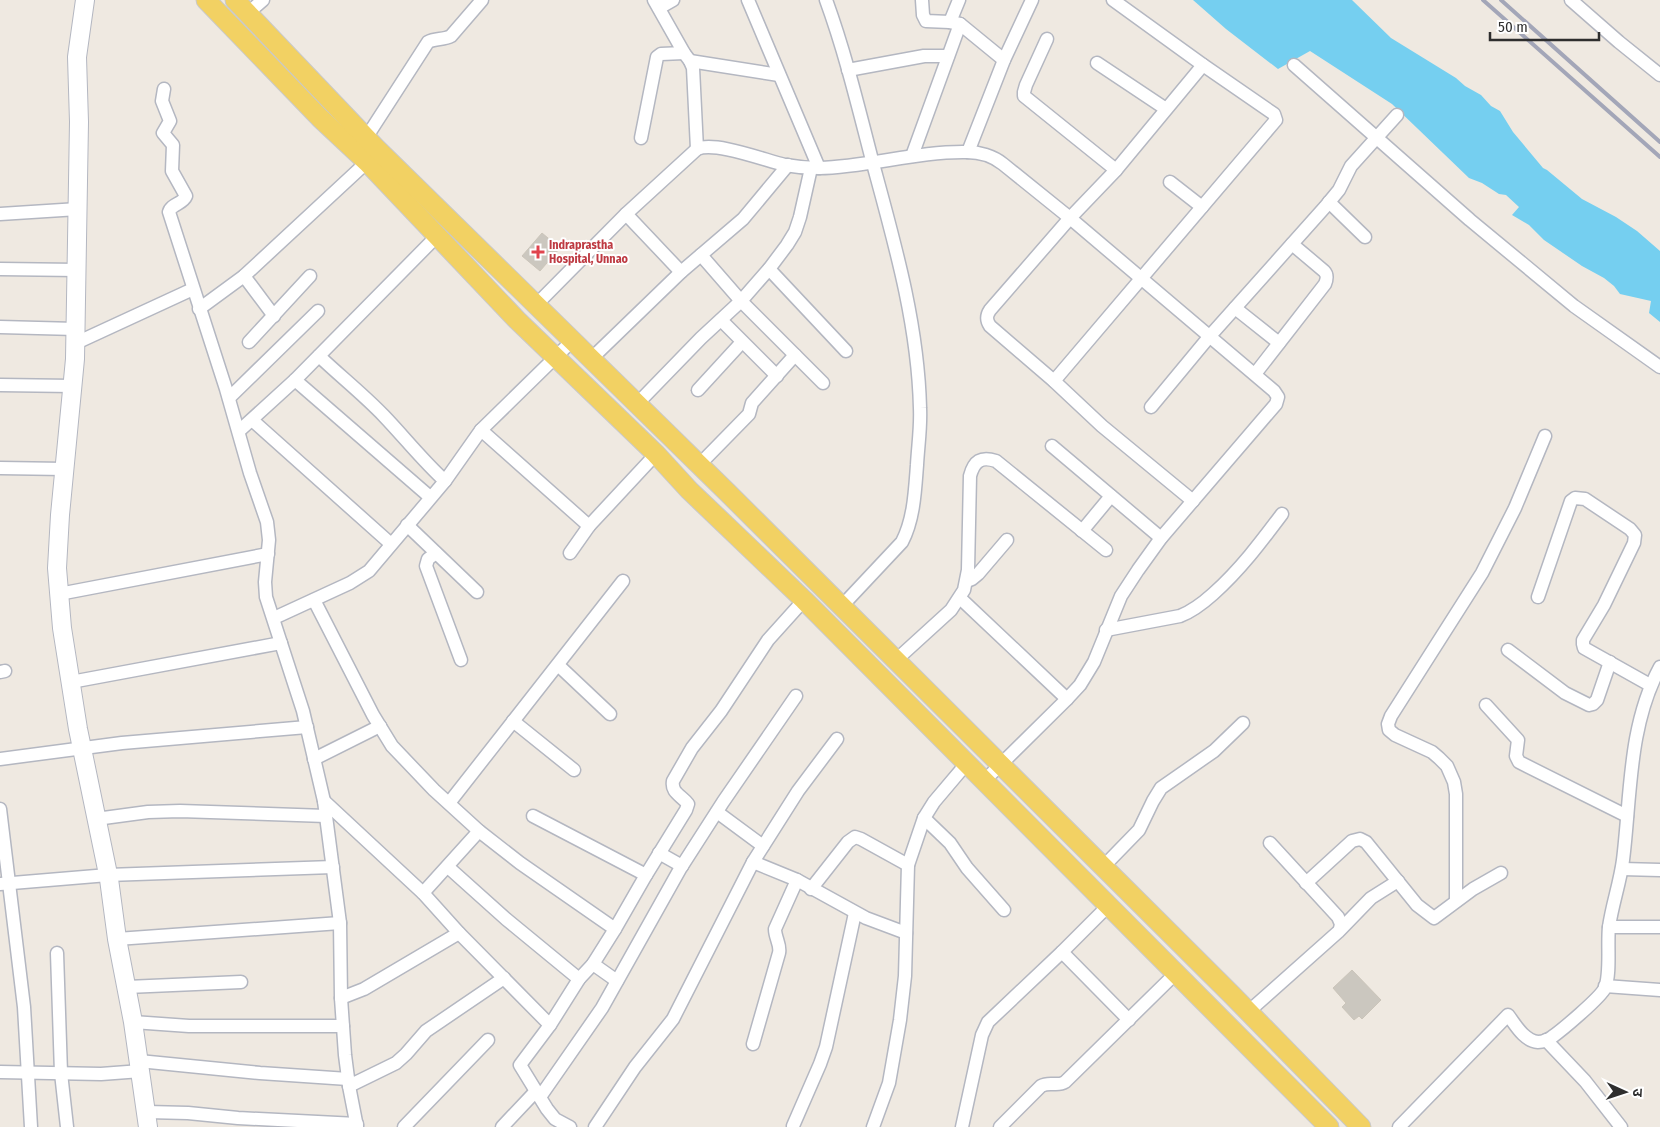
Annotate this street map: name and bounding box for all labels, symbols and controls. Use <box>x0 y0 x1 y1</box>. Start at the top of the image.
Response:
scale bar <box>1490 10 1599 42</box>
text: 50 m <box>1498 18 1528 36</box>
place label: Indraprastha Hospital, Unnao <box>549 238 629 266</box>
marker: Indraprastha Hospital, Unnao <box>531 245 545 259</box>
north arrow <box>1600 1067 1650 1117</box>
text: उ <box>1629 1088 1646 1098</box>

